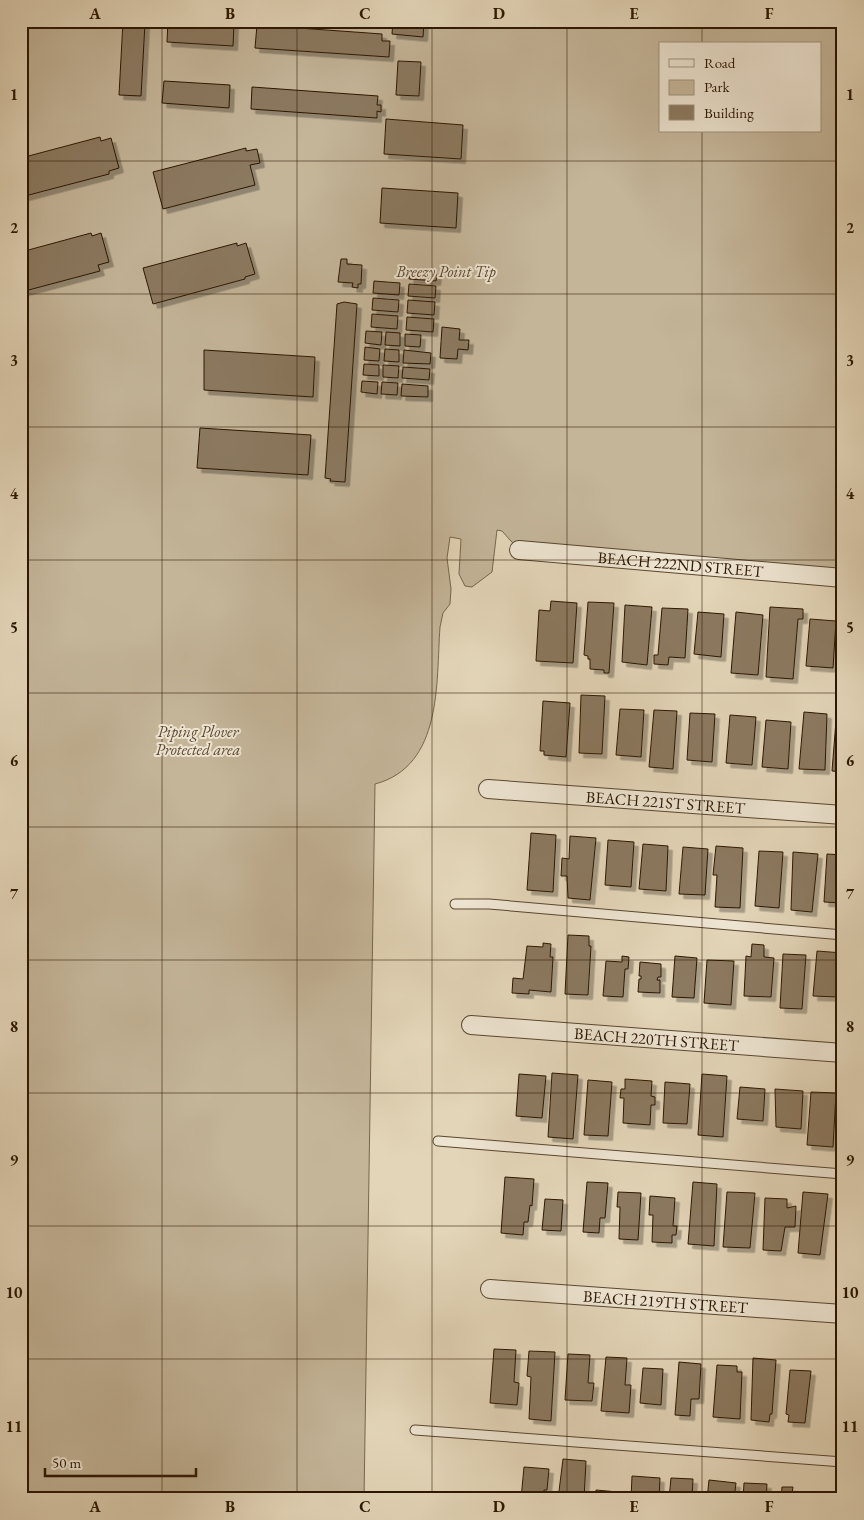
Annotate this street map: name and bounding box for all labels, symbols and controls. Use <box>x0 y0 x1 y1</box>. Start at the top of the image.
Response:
text: A <box>88 3 101 24</box>
text: B <box>225 3 235 24</box>
text: C <box>359 3 371 24</box>
text: D <box>493 3 505 24</box>
text: E <box>629 3 639 24</box>
text: F <box>765 3 774 24</box>
legend <box>659 42 822 132</box>
text: Road <box>704 53 736 72</box>
text: Park <box>704 77 731 96</box>
text: 1 <box>10 84 18 105</box>
text: 1 <box>846 84 854 105</box>
text: Building <box>704 103 754 122</box>
text: 2 <box>10 217 19 238</box>
text: 2 <box>846 217 855 238</box>
park label: Breezy Point Tip <box>395 261 496 282</box>
text: 3 <box>10 350 18 371</box>
text: 3 <box>846 350 854 371</box>
text: 4 <box>10 483 19 504</box>
text: 4 <box>846 483 855 504</box>
street label: BEACH 222ND STREET <box>597 547 764 582</box>
text: 5 <box>10 617 18 638</box>
text: 5 <box>846 617 854 638</box>
park label: Piping Plover Protected area <box>156 721 240 760</box>
text: 6 <box>10 750 19 771</box>
text: 6 <box>846 750 855 771</box>
street label: BEACH 221ST STREET <box>585 786 746 819</box>
text: 7 <box>10 883 19 904</box>
text: 7 <box>846 883 855 904</box>
text: 8 <box>10 1016 18 1037</box>
text: 8 <box>846 1016 854 1037</box>
street label: BEACH 220TH STREET <box>573 1023 740 1056</box>
text: 9 <box>10 1149 19 1170</box>
text: 9 <box>846 1149 855 1170</box>
text: 10 <box>6 1282 23 1303</box>
text: 10 <box>842 1282 859 1303</box>
street label: BEACH 219TH STREET <box>583 1286 749 1318</box>
text: 11 <box>6 1416 22 1437</box>
text: 11 <box>842 1416 858 1437</box>
scale bar <box>45 1445 196 1477</box>
text: 50 m <box>52 1453 81 1472</box>
text: A <box>88 1496 101 1517</box>
text: B <box>225 1496 235 1517</box>
text: C <box>359 1496 371 1517</box>
text: D <box>493 1496 505 1517</box>
text: E <box>629 1496 639 1517</box>
text: F <box>765 1496 774 1517</box>

